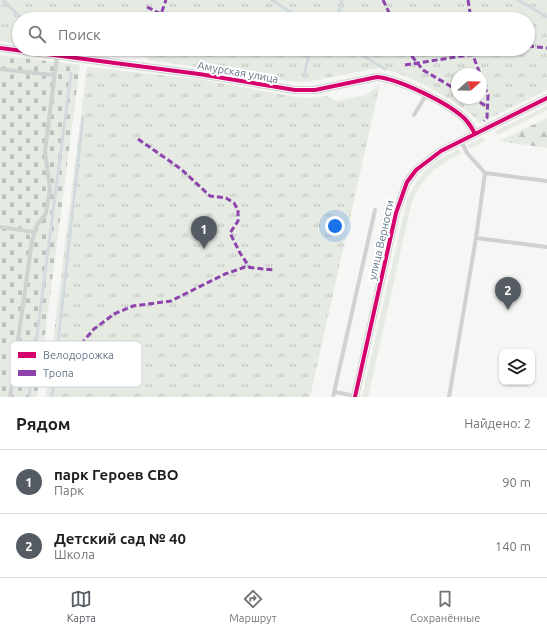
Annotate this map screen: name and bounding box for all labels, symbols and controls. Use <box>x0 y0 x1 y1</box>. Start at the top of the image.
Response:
search box <box>12 12 535 56</box>
icon: search <box>26 23 48 45</box>
text: Поиск <box>58 26 101 43</box>
street label: Амурская улица <box>197 59 279 85</box>
north arrow <box>451 68 487 104</box>
street label: улица Верности <box>366 199 396 281</box>
pin: 1 <box>191 216 217 249</box>
your location <box>325 216 345 236</box>
pin: 2 <box>495 277 521 310</box>
legend <box>10 341 142 387</box>
text: Велодорожка <box>43 349 114 361</box>
map controls <box>499 349 535 385</box>
button: layers <box>499 349 535 385</box>
text: Тропа <box>43 367 74 379</box>
text: Рядом <box>16 414 71 433</box>
text: Найдено: 2 <box>464 416 531 430</box>
text: парк Героев СВО <box>54 466 179 483</box>
text: 1 <box>25 475 33 489</box>
text: 90 m <box>502 475 531 489</box>
text: Парк <box>54 483 84 497</box>
text: Детский сад № 40 <box>54 530 186 547</box>
text: 2 <box>25 539 33 553</box>
text: 140 m <box>495 539 531 553</box>
text: Школа <box>54 547 95 561</box>
tab: Карта <box>67 588 96 624</box>
tab: Маршрут <box>229 588 277 624</box>
tab: Сохранённые <box>410 588 480 624</box>

